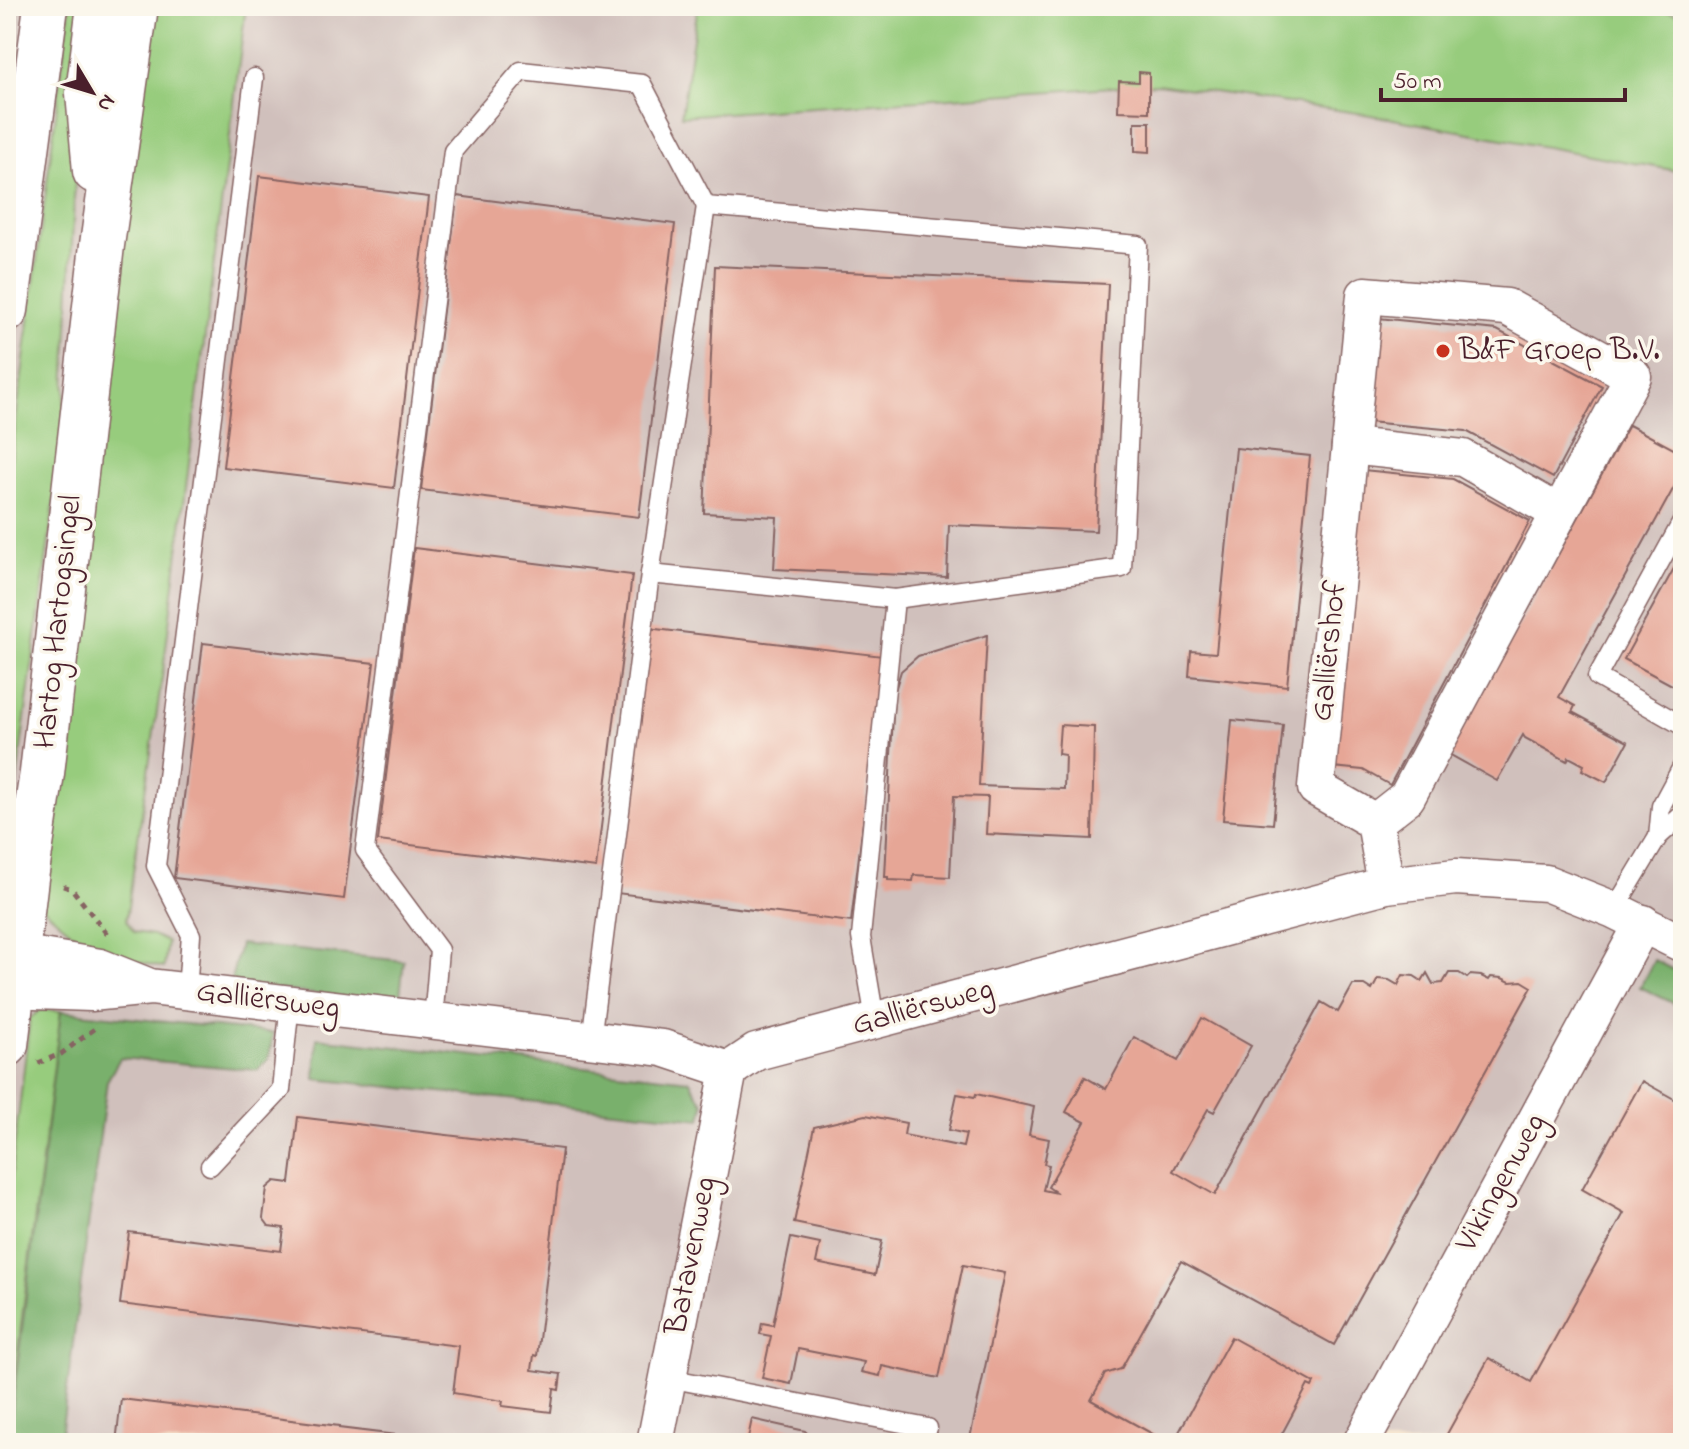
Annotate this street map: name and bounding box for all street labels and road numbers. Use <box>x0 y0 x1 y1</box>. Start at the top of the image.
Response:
street label: Hartog Hartogsingel <box>22 493 96 751</box>
street label: Galliërshof <box>1299 578 1361 724</box>
street label: Galliërsweg <box>847 967 999 1049</box>
street label: Galliërsweg <box>194 969 342 1033</box>
street label: Vikingenweg <box>1444 1105 1559 1262</box>
street label: Batavenweg <box>653 1173 730 1340</box>

